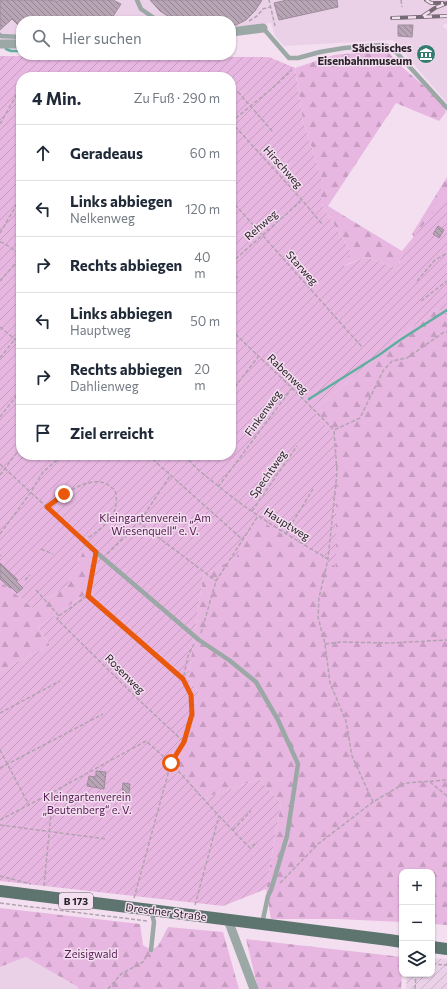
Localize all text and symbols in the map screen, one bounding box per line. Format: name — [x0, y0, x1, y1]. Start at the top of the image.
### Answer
search box — [16, 16, 236, 60]
icon: search — [30, 27, 52, 49]
text: Hier suchen — [62, 29, 142, 47]
place label: Sächsisches Eisenbahnmuseum — [317, 41, 412, 67]
museum icon: Sächsisches Eisenbahnmuseum — [415, 43, 437, 65]
text: 4 Min. — [32, 88, 81, 109]
text: Zu Fuß · 290 m — [134, 90, 220, 106]
icon: ahead — [32, 142, 54, 164]
street label: Hirschweg — [261, 143, 306, 190]
text: Geradeaus — [70, 144, 143, 162]
text: 60 m — [190, 145, 220, 161]
text: Links abbiegen — [70, 192, 172, 210]
icon: left — [32, 198, 54, 220]
text: 120 m — [185, 201, 220, 217]
street label: Rehweg — [242, 207, 280, 242]
text: Nelkenweg — [70, 210, 135, 226]
street label: Starweg — [284, 248, 321, 287]
text: 40 m — [194, 249, 211, 281]
icon: right — [32, 254, 54, 276]
text: Rechts abbiegen — [70, 256, 182, 274]
text: Links abbiegen — [70, 304, 172, 322]
icon: left — [32, 310, 54, 332]
text: 50 m — [190, 313, 220, 329]
text: Hauptweg — [70, 322, 131, 338]
street label: Rabenweg — [265, 351, 312, 396]
text: Rechts abbiegen — [70, 360, 182, 378]
text: 20 m — [194, 361, 210, 393]
icon: right — [32, 366, 54, 388]
text: Dahlienweg — [70, 378, 139, 394]
street label: Finkenweg — [242, 387, 284, 438]
icon: arrive — [32, 422, 54, 444]
text: Ziel erreicht — [70, 424, 154, 442]
street label: Spechtweg — [246, 447, 289, 500]
route end — [55, 485, 73, 503]
street label: Hauptweg — [262, 504, 313, 543]
park label: Kleingartenverein „Am Wiesenquell“ e. V. — [99, 511, 211, 537]
street label: Rosenweg — [103, 651, 148, 696]
route start — [162, 754, 180, 772]
park label: Kleingartenverein „Beutenberg“ e. V. — [42, 790, 132, 816]
map controls — [399, 869, 435, 977]
button: + — [399, 869, 435, 905]
road number: B 173 — [59, 893, 93, 909]
street label: Dresdner Straße — [125, 900, 207, 923]
button: − — [399, 905, 435, 941]
button: layers — [399, 941, 435, 977]
park label: Zeisigwald — [64, 947, 118, 960]

